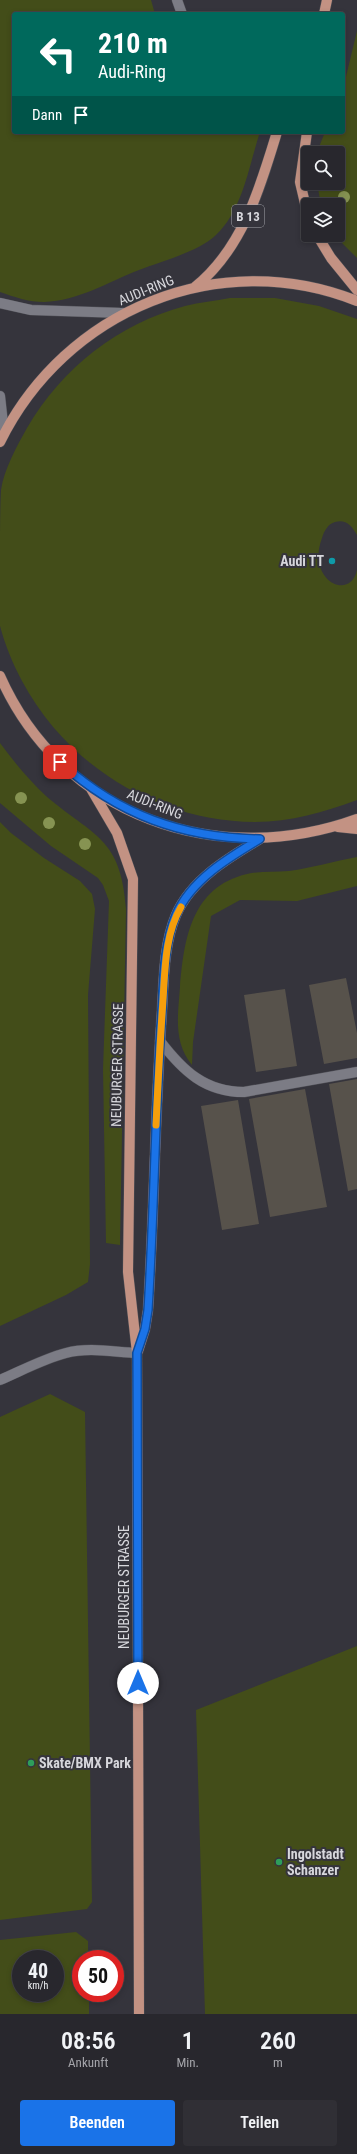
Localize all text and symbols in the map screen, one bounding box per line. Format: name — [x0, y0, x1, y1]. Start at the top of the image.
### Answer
text: 210 m — [98, 27, 168, 60]
icon: left — [32, 28, 84, 80]
text: Audi-Ring — [98, 61, 166, 82]
icon: arrive — [70, 104, 92, 126]
text: Dann — [32, 106, 62, 124]
map controls — [301, 146, 345, 242]
button: search — [301, 146, 345, 190]
button: layers — [301, 198, 345, 242]
road number: B 13 — [232, 205, 264, 227]
street label: AUDI-RING — [116, 272, 176, 308]
place label: Audi TT — [280, 553, 324, 569]
marker: Audi TT — [327, 556, 337, 566]
pin — [43, 745, 77, 779]
icon: arrive — [49, 751, 71, 773]
street label: AUDI-RING — [125, 786, 185, 822]
street label: NEUBURGER STRASSE — [108, 1003, 126, 1127]
street label: NEUBURGER STRASSE — [116, 1525, 132, 1649]
position arrow — [117, 1662, 159, 1704]
place label: Skate/BMX Park — [39, 1755, 131, 1771]
marker: Skate/BMX Park — [26, 1758, 36, 1768]
place label: Ingolstadt Schanzer — [287, 1846, 344, 1878]
marker: Ingolstadt Schanzer — [274, 1857, 284, 1867]
speed limit sign: 50 — [72, 1950, 124, 2002]
text: 40 — [28, 1959, 48, 1983]
text: km/h — [28, 1980, 48, 1991]
text: 08:56 — [61, 2027, 116, 2055]
text: 1 — [182, 2027, 194, 2055]
text: 260 — [260, 2027, 296, 2055]
text: Ankunft — [68, 2055, 108, 2070]
text: Min. — [176, 2055, 199, 2070]
text: m — [273, 2055, 283, 2070]
button: Beenden — [20, 2100, 175, 2146]
button: Teilen — [183, 2100, 337, 2146]

